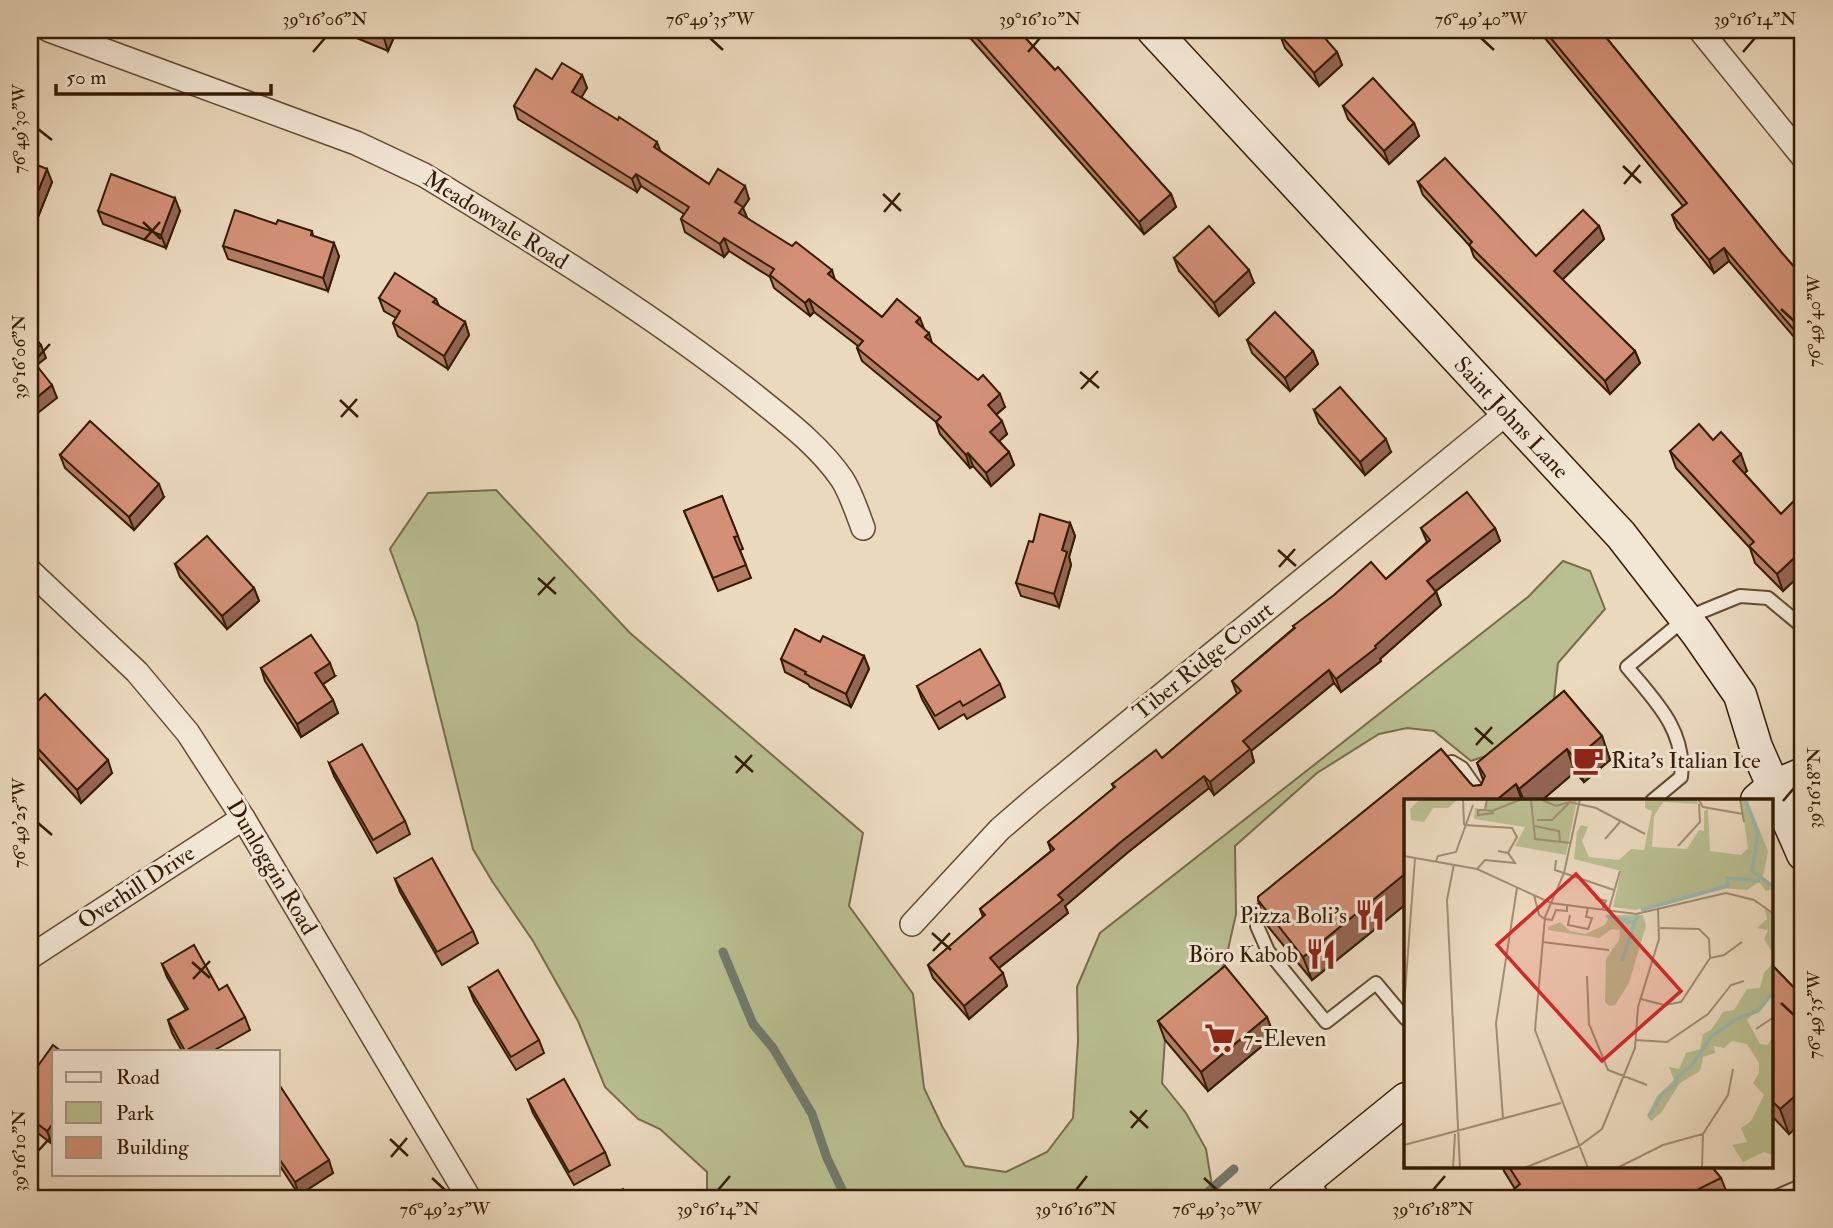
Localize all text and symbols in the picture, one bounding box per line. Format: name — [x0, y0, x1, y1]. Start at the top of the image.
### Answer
text: 39°16'06"N — [283, 8, 367, 31]
text: 76°49'35"W — [666, 8, 755, 31]
text: 39°16'10"N — [999, 8, 1081, 31]
text: 76°49'40"W — [1435, 8, 1528, 31]
text: 39°16'14"N — [1714, 8, 1796, 31]
scale bar — [56, 52, 271, 96]
text: 50 m — [66, 64, 107, 91]
text: 76°49'30"W — [8, 84, 31, 174]
street label: Meadowvale Road — [418, 164, 574, 276]
text: 76°49'40"W — [1803, 274, 1826, 367]
text: 39°16'06"N — [8, 315, 31, 399]
street label: Saint Johns Lane — [1448, 350, 1576, 485]
street label: Tiber Ridge Court — [1127, 595, 1279, 727]
cafe icon: Rita's Italian Ice — [1571, 743, 1605, 777]
place label: Rita's Italian Ice — [1611, 746, 1761, 775]
text: 39°16'18"N — [1803, 747, 1826, 829]
text: 76°49'25"W — [8, 777, 31, 868]
street label: Dunloggin Road — [220, 794, 324, 940]
inset map — [1404, 799, 1773, 1168]
street label: Overhill Drive — [72, 838, 200, 936]
restaurant icon: Pizza Boli's — [1353, 898, 1387, 932]
place label: Pizza Boli's — [1240, 901, 1347, 930]
restaurant icon: Böro Kabob — [1304, 937, 1338, 971]
place label: Böro Kabob — [1188, 940, 1298, 969]
text: 76°49'35"W — [1803, 970, 1826, 1059]
supermarket icon: 7-Eleven — [1203, 1021, 1237, 1055]
place label: 7-Eleven — [1243, 1024, 1327, 1053]
legend — [52, 1050, 280, 1176]
text: Road — [116, 1064, 161, 1091]
text: Park — [116, 1100, 154, 1127]
text: 39°16'10"N — [8, 1110, 31, 1192]
text: Building — [116, 1134, 189, 1161]
text: 76°49'25"W — [400, 1198, 491, 1221]
text: 39°16'14"N — [677, 1198, 759, 1221]
text: 39°16'16"N — [1035, 1198, 1117, 1221]
text: 76°49'30"W — [1172, 1198, 1262, 1221]
text: 39°16'18"N — [1392, 1198, 1474, 1221]

